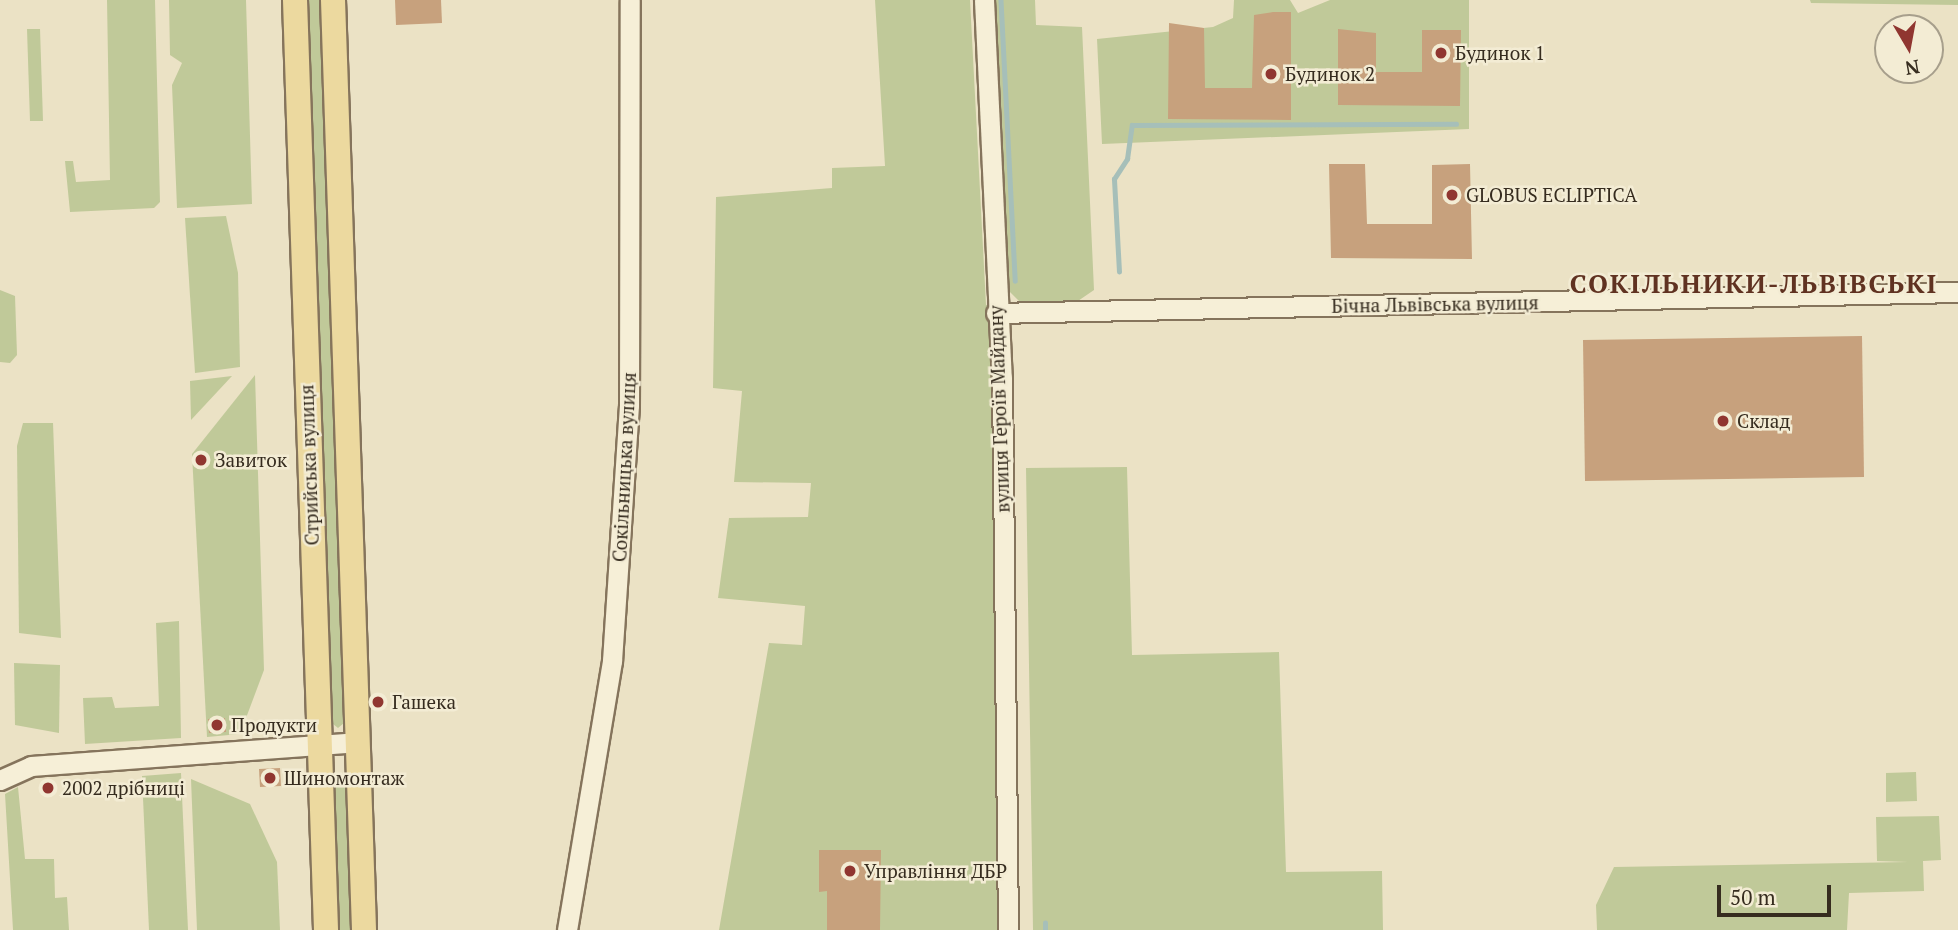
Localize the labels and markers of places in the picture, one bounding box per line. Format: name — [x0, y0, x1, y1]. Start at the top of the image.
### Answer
place label: Будинок 1 — [1455, 42, 1545, 64]
marker: Будинок 1 — [1433, 45, 1449, 61]
place label: Будинок 2 — [1285, 63, 1375, 85]
marker: Будинок 2 — [1263, 66, 1279, 82]
place label: GLOBUS ECLIPTICA — [1466, 184, 1637, 206]
marker: GLOBUS ECLIPTICA — [1444, 187, 1460, 203]
place label: Склад — [1737, 410, 1790, 432]
marker: Склад — [1715, 413, 1731, 429]
place label: Завиток — [215, 449, 287, 471]
marker: Завиток — [193, 452, 209, 468]
place label: Гашека — [392, 691, 456, 713]
marker: Гашека — [370, 694, 386, 710]
place label: Продукти — [231, 714, 317, 736]
marker: Продукти — [209, 717, 225, 733]
place label: Шиномонтаж — [284, 767, 404, 789]
marker: Шиномонтаж — [262, 770, 278, 786]
place label: 2002 дрібниці — [62, 777, 185, 799]
marker: 2002 дрібниці — [40, 780, 56, 796]
place label: Управління ДБР — [864, 860, 1007, 882]
marker: Управління ДБР — [842, 863, 858, 879]

